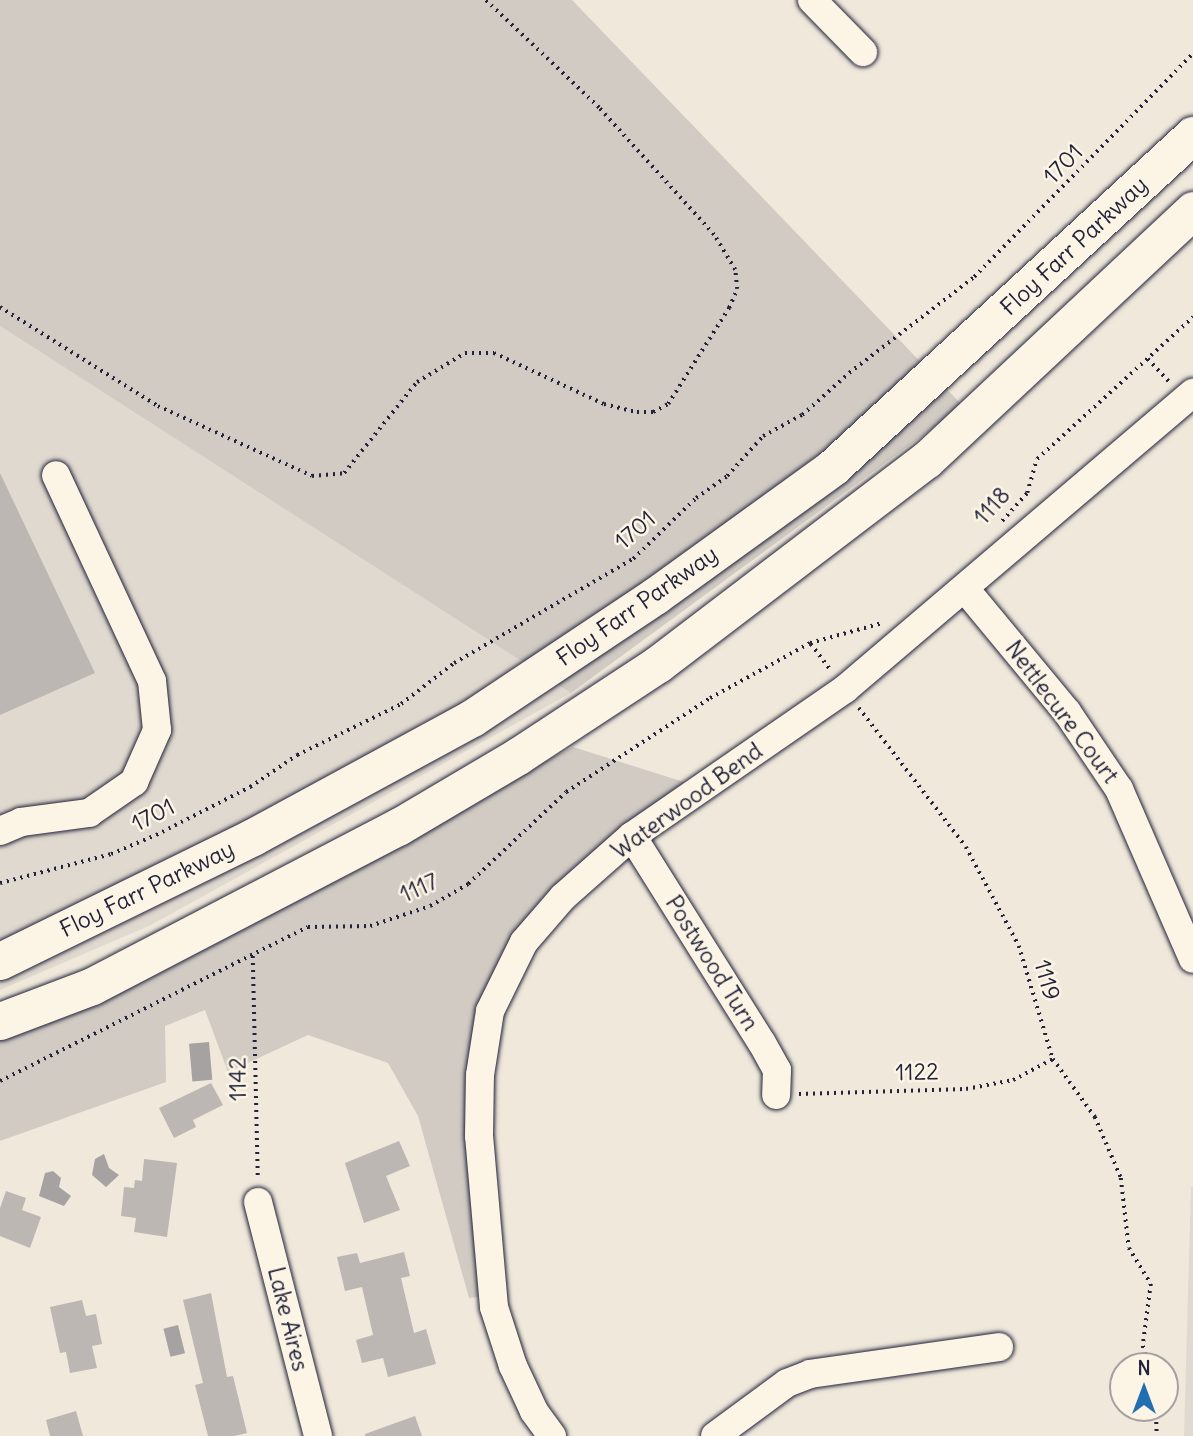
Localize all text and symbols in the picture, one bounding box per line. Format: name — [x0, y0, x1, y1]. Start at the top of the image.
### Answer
street label: 1701 — [1038, 138, 1088, 190]
street label: Floy Farr Parkway — [995, 171, 1153, 321]
street label: 1118 — [968, 482, 1016, 530]
street label: 1701 — [609, 505, 661, 555]
street label: Floy Farr Parkway — [551, 540, 723, 672]
street label: Nettlecure Court — [999, 635, 1125, 789]
street label: Waterwood Bend — [606, 737, 768, 865]
street label: 1701 — [127, 793, 179, 837]
street label: Floy Farr Parkway — [55, 835, 239, 943]
street label: 1117 — [396, 868, 442, 908]
street label: Postwood Turn — [660, 890, 764, 1036]
street label: 1119 — [1028, 957, 1066, 1003]
street label: 1142 — [224, 1057, 252, 1101]
street label: 1122 — [895, 1058, 939, 1086]
street label: Lake Aires — [262, 1264, 314, 1374]
north arrow — [1109, 1352, 1179, 1422]
text: N — [1137, 1356, 1151, 1380]

